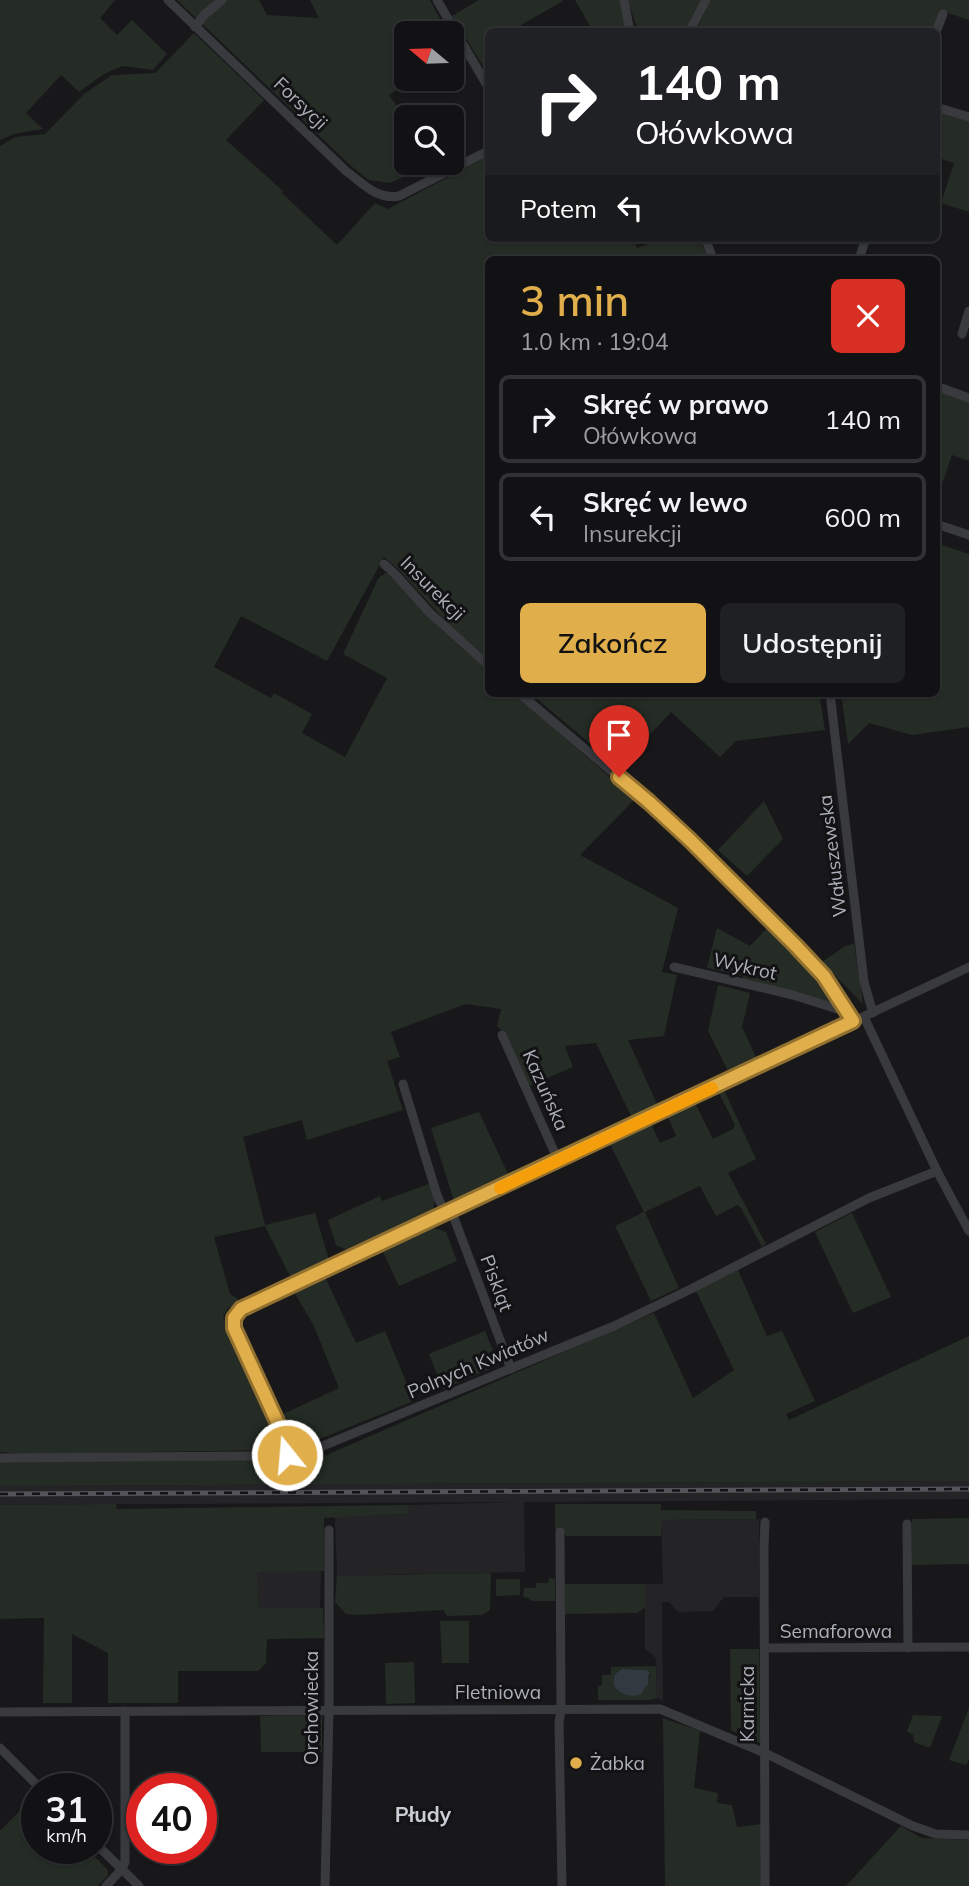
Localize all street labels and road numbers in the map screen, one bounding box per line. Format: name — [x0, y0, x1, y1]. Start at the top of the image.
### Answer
street label: Forsycji — [269, 72, 333, 134]
street label: Insurekcji — [396, 551, 470, 625]
street label: Wałuszewska — [813, 794, 851, 918]
street label: Wykrot — [711, 947, 780, 985]
street label: Kazuńska — [518, 1046, 574, 1134]
street label: Piskląt — [475, 1251, 519, 1315]
street label: Polnych Kwiatów — [404, 1322, 552, 1404]
street label: Semaforowa — [780, 1619, 892, 1643]
street label: Orchowiecka — [299, 1651, 323, 1765]
street label: Karnicka — [735, 1666, 759, 1742]
street label: Fletniowa — [455, 1680, 541, 1704]

